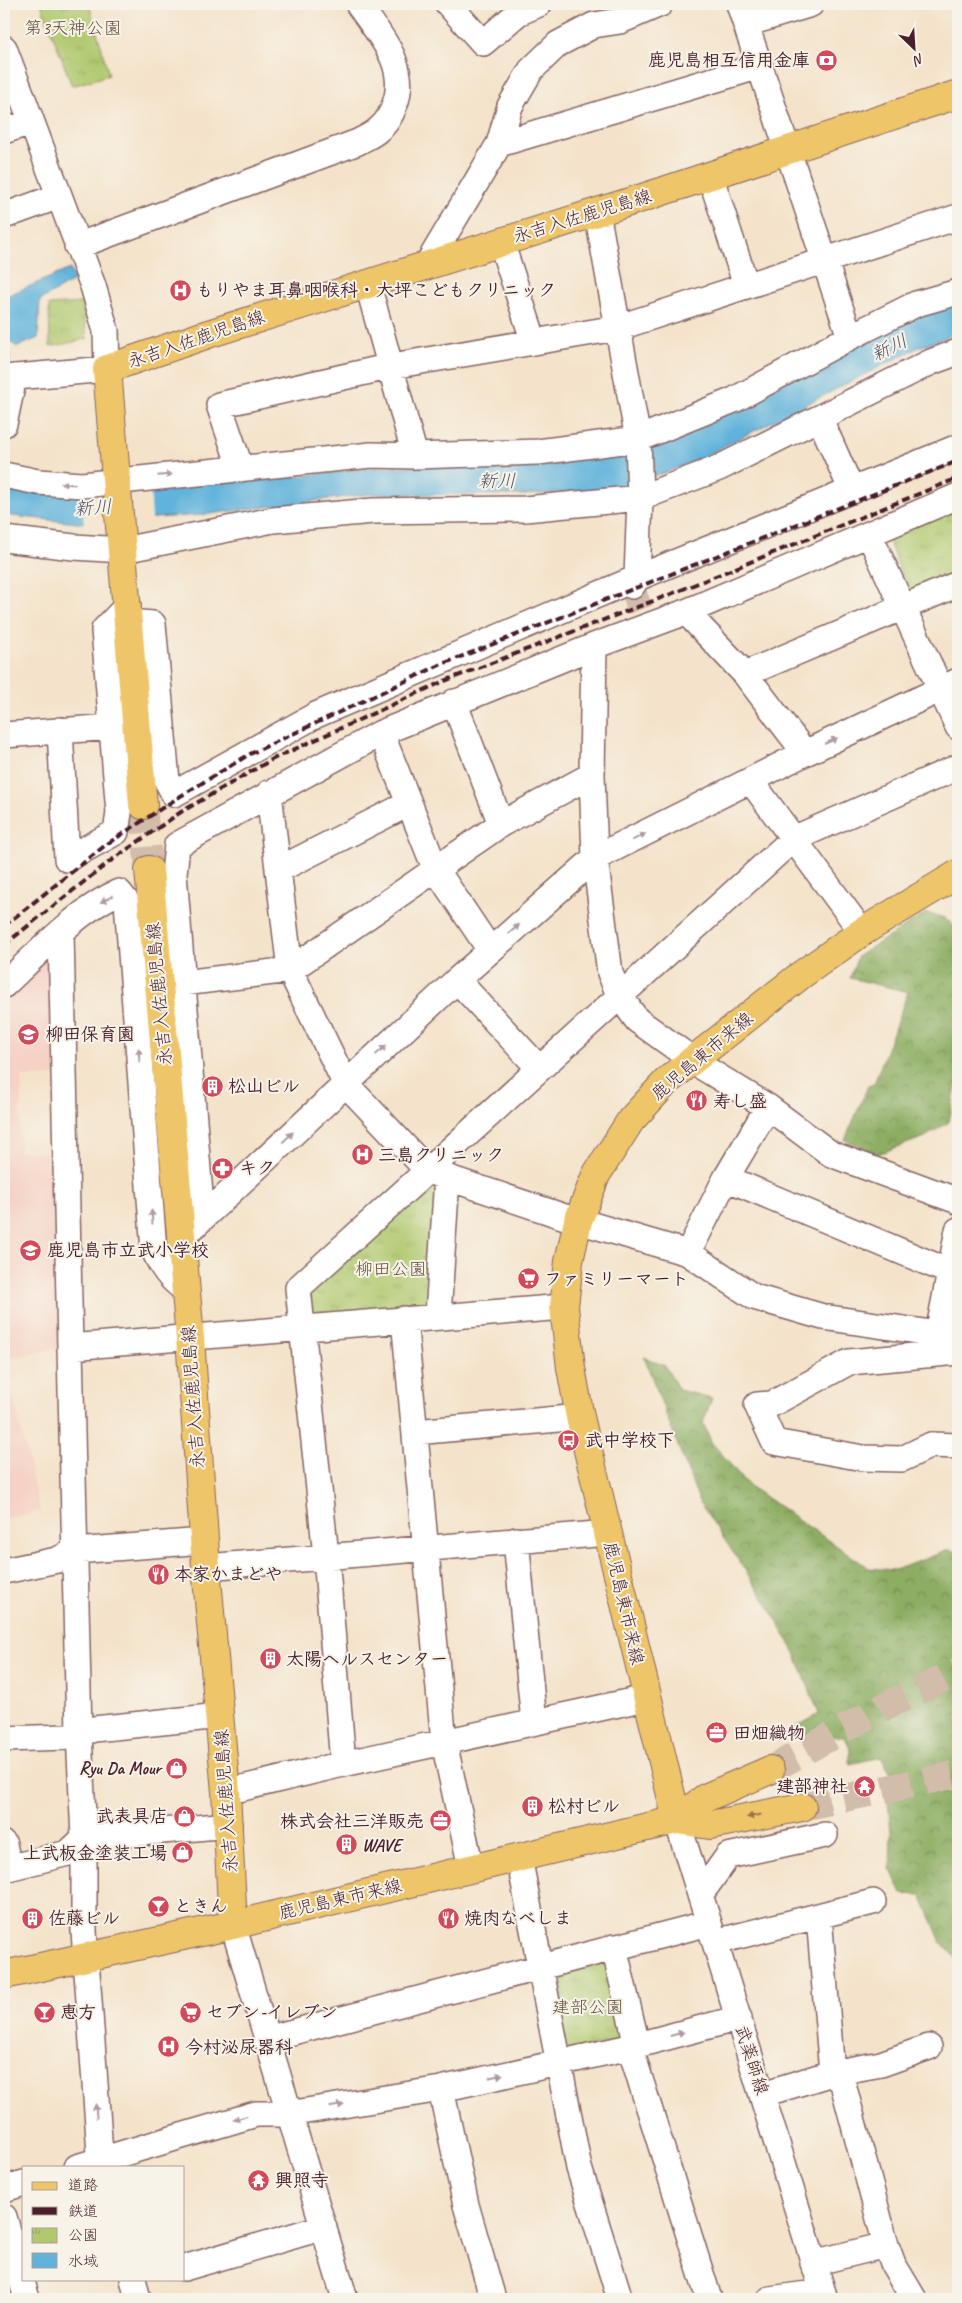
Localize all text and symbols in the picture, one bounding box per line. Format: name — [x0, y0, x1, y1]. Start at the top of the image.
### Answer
park label: 第3天神公園 — [24, 17, 122, 39]
north arrow — [890, 22, 940, 72]
bank icon: 鹿児島相互信用金庫 — [814, 48, 838, 72]
place label: 鹿児島相互信用金庫 — [648, 49, 810, 71]
text: N — [910, 50, 927, 70]
street label: 永吉入佐鹿児島線 — [510, 184, 654, 248]
hospital icon: もりやま耳鼻咽喉科・大坪こどもクリニック — [168, 278, 192, 302]
place label: もりやま耳鼻咽喉科・大坪こどもクリニック — [196, 279, 556, 301]
street label: 永吉入佐鹿児島線 — [124, 305, 268, 373]
water label: 新川 — [867, 329, 912, 367]
water label: 新川 — [478, 469, 516, 493]
one-way arrow — [157, 471, 173, 479]
one-way arrow — [59, 480, 75, 488]
water label: 新川 — [73, 495, 113, 521]
one-way arrow — [824, 736, 838, 744]
one-way arrow — [632, 833, 647, 842]
one-way arrow — [99, 895, 114, 903]
street label: 永吉入佐鹿児島線 — [142, 921, 176, 1067]
one-way arrow — [508, 924, 520, 935]
street label: 鹿児島東市来線 — [647, 1007, 757, 1105]
school or university icon: 柳田保育園 — [17, 1022, 41, 1046]
place label: 柳田保育園 — [45, 1023, 135, 1045]
one-way arrow — [374, 1044, 386, 1056]
one-way arrow — [135, 1047, 143, 1063]
building icon: 松山ビル — [200, 1074, 224, 1098]
place label: 松山ビル — [228, 1075, 300, 1097]
restaurant icon: 寿し盛 — [685, 1089, 709, 1113]
place label: 寿し盛 — [713, 1090, 767, 1112]
one-way arrow — [282, 1131, 294, 1143]
hospital icon: 三島クリニック — [350, 1143, 374, 1167]
place label: 三島クリニック — [378, 1144, 504, 1166]
pharmacy icon: キク — [211, 1156, 235, 1180]
place label: キク — [239, 1157, 275, 1179]
one-way arrow — [147, 1209, 155, 1225]
school or university icon: 鹿児島市立武小学校 — [19, 1238, 43, 1262]
place label: 鹿児島市立武小学校 — [47, 1239, 209, 1261]
park label: 柳田公園 — [355, 1258, 427, 1280]
supermarket icon: ファミリーマート — [516, 1267, 540, 1291]
place label: ファミリーマート — [544, 1268, 689, 1290]
street label: 永吉入佐鹿児島線 — [177, 1324, 209, 1470]
bus stop icon: 武中学校下 — [557, 1428, 581, 1452]
place label: 武中学校下 — [585, 1429, 675, 1451]
street label: 鹿児島東市来線 — [599, 1539, 649, 1667]
restaurant icon: 本家かまどや — [146, 1562, 170, 1586]
place label: 本家かまどや — [174, 1563, 283, 1585]
building icon: 太陽ヘルスセンター — [258, 1647, 282, 1671]
place label: 太陽ヘルスセンター — [286, 1648, 448, 1670]
office icon: 田畑織物 — [705, 1721, 729, 1745]
place label: 田畑織物 — [733, 1722, 805, 1744]
street label: 永吉入佐鹿児島線 — [210, 1728, 242, 1874]
shop icon: Ryu Da Mour — [165, 1756, 189, 1780]
place label: Ryu Da Mour — [79, 1757, 164, 1779]
temple icon: 建部神社 — [852, 1774, 876, 1798]
place label: 建部神社 — [776, 1775, 848, 1797]
building icon: 松村ビル — [520, 1794, 544, 1818]
place label: 松村ビル — [548, 1795, 620, 1817]
shop icon: 武表具店 — [172, 1804, 196, 1828]
place label: 武表具店 — [96, 1805, 168, 1827]
office icon: 株式会社三洋販売 — [428, 1809, 452, 1833]
place label: 株式会社三洋販売 — [280, 1810, 424, 1832]
one-way arrow — [745, 1813, 761, 1821]
building icon: WAVE — [334, 1833, 358, 1857]
place label: WAVE — [362, 1834, 404, 1856]
shop icon: 上武板金塗装工場 — [171, 1841, 195, 1865]
place label: 上武板金塗装工場 — [23, 1842, 167, 1864]
street label: 鹿児島東市来線 — [276, 1874, 404, 1924]
bar icon: ときん — [146, 1894, 170, 1918]
place label: ときん — [174, 1895, 228, 1917]
building icon: 佐藤ビル — [20, 1906, 44, 1930]
restaurant icon: 焼肉なべしま — [436, 1906, 460, 1930]
place label: 佐藤ビル — [48, 1907, 120, 1929]
place label: 焼肉なべしま — [464, 1907, 572, 1929]
park label: 建部公園 — [552, 1996, 624, 2018]
bar icon: 恵方 — [32, 2000, 56, 2024]
supermarket icon: セブン-イレブン — [178, 2000, 202, 2024]
place label: 恵方 — [60, 2001, 96, 2023]
place label: セブン-イレブン — [206, 2001, 338, 2023]
street label: 武薬師線 — [730, 2022, 774, 2098]
one-way arrow — [670, 2030, 685, 2038]
hospital icon: 今村泌尿器科 — [157, 2035, 181, 2059]
place label: 今村泌尿器科 — [185, 2036, 293, 2058]
one-way arrow — [489, 2072, 504, 2080]
one-way arrow — [329, 2101, 345, 2109]
one-way arrow — [91, 2103, 99, 2119]
one-way arrow — [233, 2115, 248, 2123]
legend — [22, 2166, 185, 2280]
temple icon: 興照寺 — [247, 2168, 271, 2192]
place label: 興照寺 — [275, 2169, 329, 2191]
text: 道路 — [68, 2176, 98, 2195]
text: 鉄道 — [68, 2202, 98, 2221]
text: 公園 — [68, 2226, 98, 2245]
text: 水域 — [68, 2252, 98, 2271]

